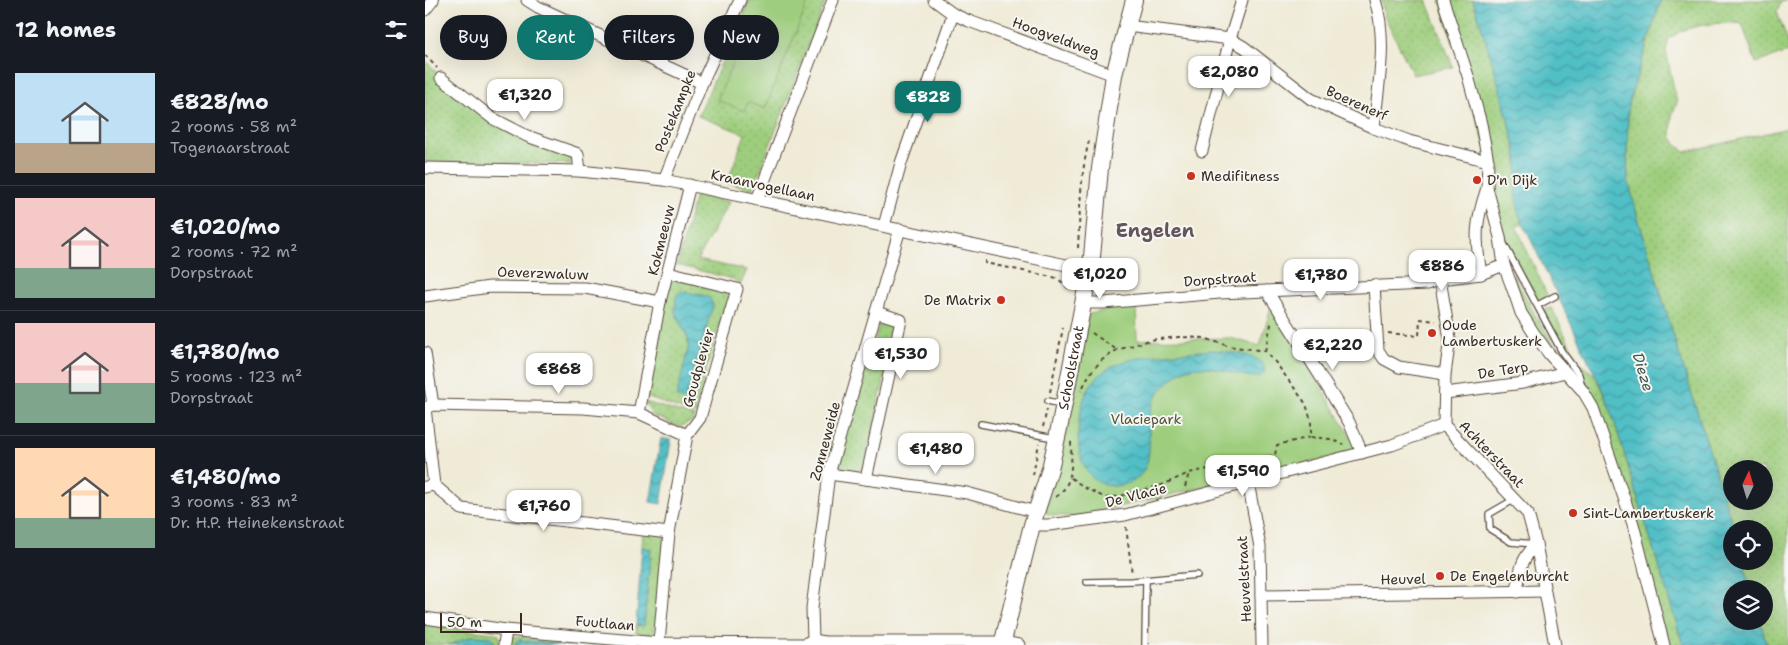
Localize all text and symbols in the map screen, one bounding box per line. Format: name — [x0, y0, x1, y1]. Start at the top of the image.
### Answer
street label: Hoogveldweg — [1010, 13, 1102, 61]
chip: Buy — [440, 15, 507, 60]
chip: Rent — [517, 15, 594, 60]
chip: Filters — [604, 15, 694, 60]
chip: New — [704, 15, 779, 60]
text: 12 homes — [15, 16, 116, 44]
icon: filters — [382, 16, 410, 44]
pin: €2,080 — [1188, 56, 1270, 98]
text: €2,080 — [1199, 61, 1259, 82]
street label: Postekampke — [650, 67, 700, 155]
pin: €1,320 — [484, 78, 566, 121]
pin: €828 — [898, 80, 958, 123]
street label: Boerenerf — [1323, 81, 1391, 125]
text: €1,320 — [498, 84, 552, 105]
text: €828 — [906, 86, 950, 107]
text: €828/mo — [170, 88, 269, 116]
icon: home — [55, 93, 115, 153]
text: 2 rooms · 58 m² — [170, 116, 297, 137]
text: Togenaarstraat — [170, 137, 290, 158]
street label: Kraanvogellaan — [709, 165, 817, 205]
place label: Medifitness — [1201, 167, 1280, 185]
marker: Medifitness — [1185, 170, 1197, 182]
place label: D'n Dijk — [1487, 171, 1537, 189]
marker: D'n Dijk — [1471, 174, 1483, 186]
street label: Kokmeeuw — [644, 203, 678, 277]
text: €1,020/mo — [170, 213, 281, 241]
icon: home — [55, 218, 115, 278]
district label: Engelen — [1116, 218, 1195, 243]
text: 2 rooms · 72 m² — [170, 241, 298, 262]
pin: €886 — [1412, 250, 1472, 292]
text: €886 — [1420, 255, 1464, 276]
pin: €1,020 — [1059, 258, 1141, 300]
pin: €1,780 — [1280, 258, 1362, 301]
text: Dorpstraat — [170, 262, 254, 283]
street label: Oeverzwaluw — [497, 262, 589, 284]
text: €1,020 — [1073, 263, 1127, 284]
text: €1,780 — [1294, 264, 1348, 285]
street label: Dorpstraat — [1183, 267, 1257, 291]
place label: De Matrix — [924, 291, 991, 309]
marker: De Matrix — [995, 294, 1007, 306]
place label: Oude Lambertuskerk — [1442, 316, 1542, 350]
street label: Schoolstraat — [1054, 324, 1088, 411]
street label: Goudplevier — [678, 326, 718, 409]
marker: Oude Lambertuskerk — [1426, 327, 1438, 339]
pin: €2,220 — [1292, 328, 1374, 371]
text: €2,220 — [1303, 334, 1363, 355]
text: €1,780/mo — [170, 338, 280, 366]
pin: €1,530 — [860, 338, 942, 380]
icon: home — [55, 343, 115, 403]
text: €1,530 — [874, 343, 928, 364]
water label: Dieze — [1628, 350, 1658, 394]
pin: €868 — [529, 352, 589, 395]
street label: De Terp — [1477, 357, 1529, 383]
text: €868 — [537, 358, 581, 379]
text: 5 rooms · 123 m² — [170, 366, 302, 387]
text: Dorpstraat — [170, 387, 254, 408]
street label: Zonneweide — [806, 399, 844, 483]
park label: Vlaciepark — [1111, 410, 1182, 428]
street label: Achterstraat — [1455, 417, 1529, 491]
pin: €1,480 — [895, 432, 977, 475]
text: €1,480 — [909, 438, 963, 459]
pin: €1,590 — [1202, 454, 1284, 497]
text: €1,590 — [1216, 460, 1270, 481]
north arrow — [1723, 460, 1773, 510]
map controls — [1723, 460, 1773, 630]
text: €1,480/mo — [170, 463, 281, 491]
icon: home — [55, 468, 115, 528]
street label: De Vlacie — [1104, 479, 1168, 511]
pin: €1,760 — [503, 490, 585, 532]
text: 3 rooms · 83 m² — [170, 491, 298, 512]
text: €1,760 — [517, 495, 571, 516]
place label: Sint-Lambertuskerk — [1583, 504, 1714, 522]
marker: Sint-Lambertuskerk — [1567, 507, 1579, 519]
text: Dr. H.P. Heinekenstraat — [170, 512, 345, 533]
button: locate — [1723, 520, 1773, 570]
street label: Heuvelstraat — [1233, 535, 1255, 623]
place label: De Engelenburcht — [1450, 567, 1569, 585]
street label: Heuvel — [1380, 570, 1427, 588]
marker: De Engelenburcht — [1434, 570, 1446, 582]
button: layers — [1723, 580, 1773, 630]
scale bar — [440, 610, 523, 633]
street label: Fuutlaan — [575, 611, 636, 635]
text: 50 m — [447, 613, 482, 631]

